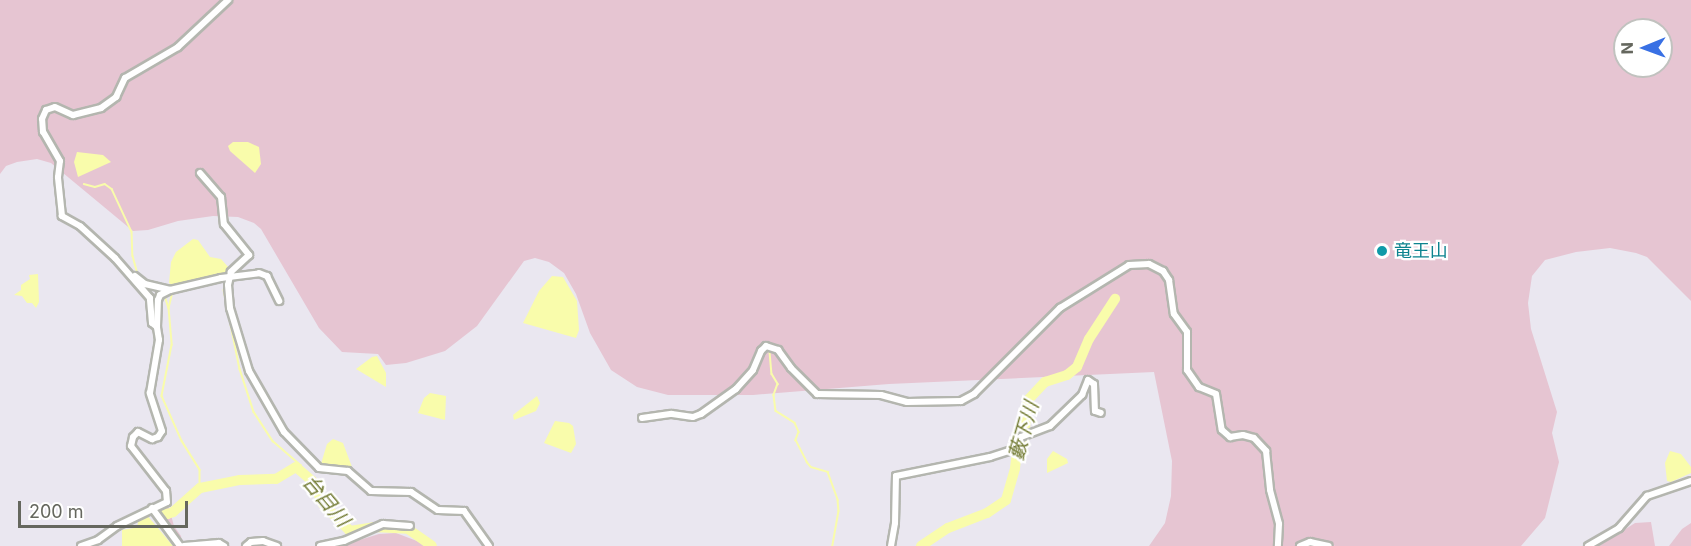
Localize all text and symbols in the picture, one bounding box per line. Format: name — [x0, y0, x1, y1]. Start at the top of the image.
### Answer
north arrow — [1613, 18, 1673, 78]
text: N — [1617, 42, 1637, 55]
place label: 竜王山 — [1394, 240, 1448, 262]
marker: 竜王山 — [1375, 244, 1389, 258]
water label: 藪下川 — [1004, 399, 1044, 463]
water label: 台目川 — [298, 470, 354, 532]
scale bar — [21, 489, 190, 527]
text: 200 m — [29, 501, 84, 522]

